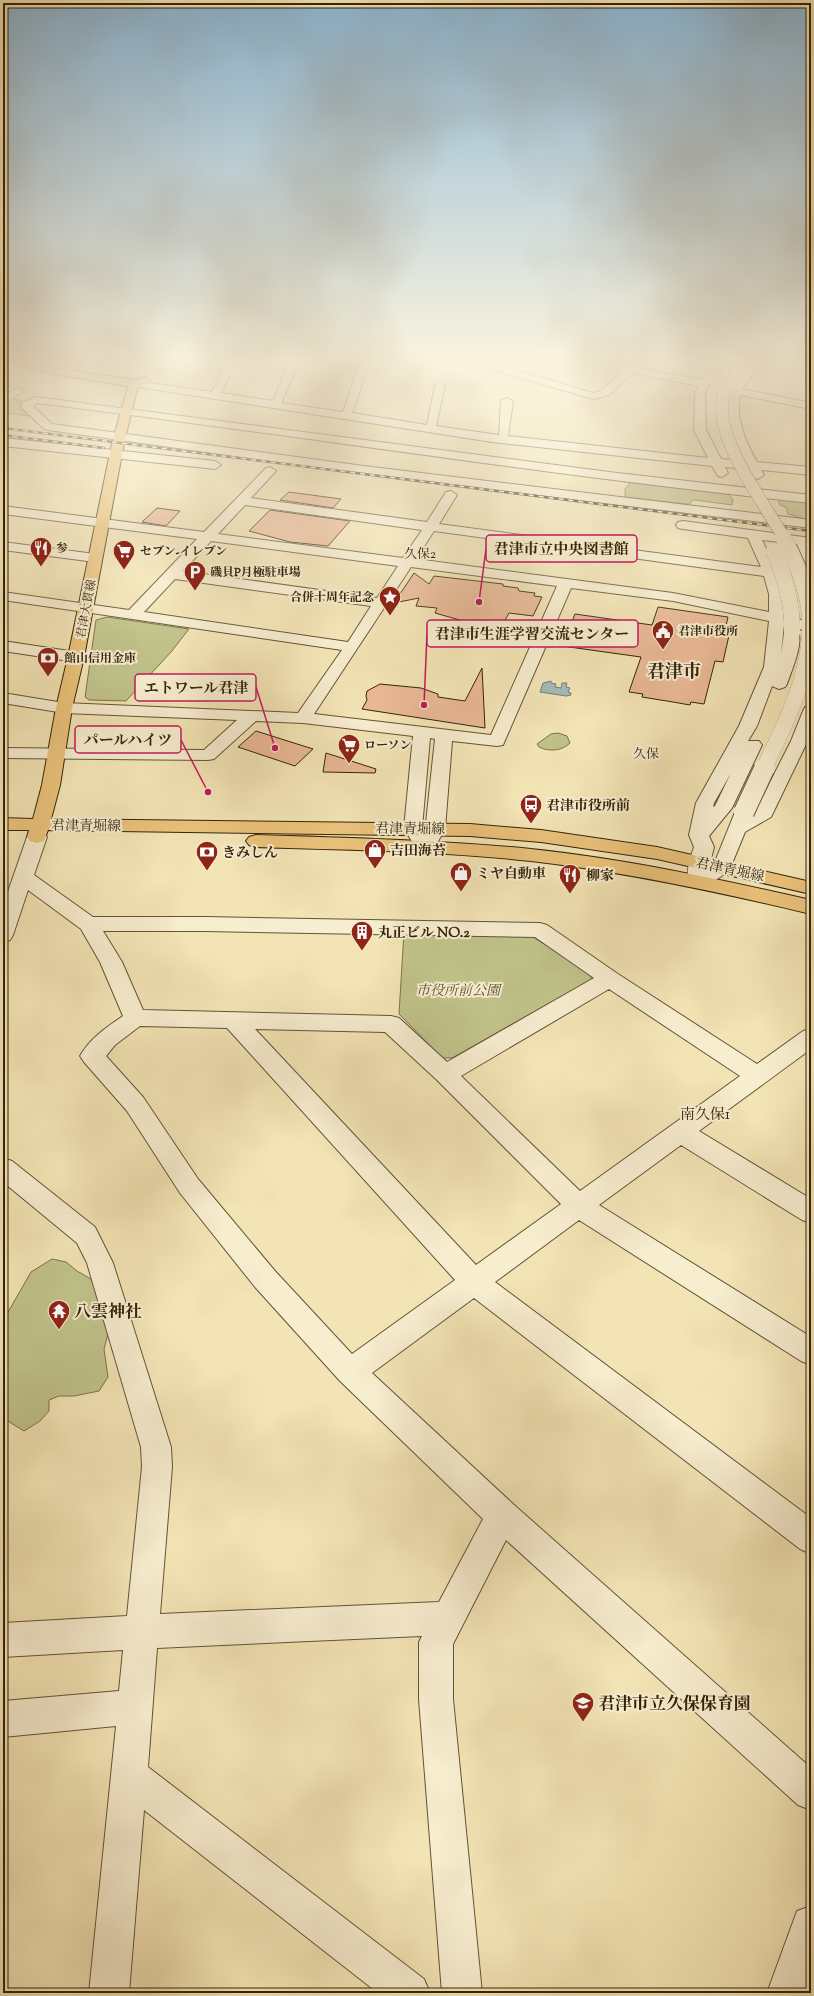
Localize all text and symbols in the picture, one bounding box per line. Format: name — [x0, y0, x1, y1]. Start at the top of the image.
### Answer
restaurant icon: 参 — [28, 535, 54, 568]
callout: 君津市立中央図書館 — [486, 535, 637, 562]
supermarket icon: セブン-イレブン — [111, 538, 137, 571]
place label: 参 — [56, 540, 68, 558]
text: 君津市立中央図書館 — [493, 540, 629, 561]
place label: セブン-イレブン — [140, 543, 227, 561]
district label: 久保2 — [404, 546, 436, 564]
parking icon: 磯貝P月極駐車場 — [182, 559, 208, 592]
place label: 磯貝P月極駐車場 — [210, 564, 301, 582]
street label: 君津大貫線 — [72, 578, 102, 640]
place icon: 合併十周年記念 — [377, 584, 403, 617]
place label: 合併十周年記念 — [290, 589, 374, 607]
public building icon: 君津市役所 — [650, 618, 676, 651]
callout: 君津市生涯学習交流センター — [427, 620, 638, 647]
place label: 君津市役所 — [678, 623, 738, 641]
text: 君津市生涯学習交流センター — [435, 625, 629, 646]
bank icon: 館山信用金庫 — [35, 645, 61, 678]
place label: 館山信用金庫 — [64, 650, 136, 668]
district label: 君津市 — [647, 660, 701, 686]
callout: エトワール君津 — [135, 674, 256, 701]
text: エトワール君津 — [144, 679, 248, 700]
callout: パールハイツ — [75, 726, 181, 753]
text: パールハイツ — [84, 731, 172, 752]
supermarket icon: ローソン — [336, 732, 362, 765]
place label: ローソン — [364, 737, 412, 755]
district label: 久保 — [633, 746, 659, 764]
bus stop icon: 君津市役所前 — [518, 792, 544, 825]
place label: 君津市役所前 — [546, 797, 630, 817]
street label: 君津青堀線 — [51, 816, 121, 838]
street label: 君津青堀線 — [375, 819, 445, 841]
shop icon: 吉田海苔 — [362, 837, 388, 870]
bank icon: きみしん — [194, 839, 220, 872]
place label: 吉田海苔 — [390, 842, 446, 862]
place label: きみしん — [222, 844, 278, 864]
street label: 君津青堀線 — [693, 854, 766, 888]
shop icon: ミヤ自動車 — [448, 860, 474, 893]
restaurant icon: 柳家 — [557, 862, 583, 895]
place label: ミヤ自動車 — [476, 865, 546, 885]
place label: 柳家 — [586, 867, 614, 887]
building icon: 丸正ビル NO.2 — [349, 919, 375, 952]
place label: 丸正ビル NO.2 — [378, 924, 470, 944]
park label: 市役所前公園 — [416, 982, 502, 1002]
district label: 南久保1 — [680, 1105, 730, 1126]
temple icon: 八雲神社 — [46, 1298, 72, 1331]
place label: 八雲神社 — [74, 1301, 142, 1325]
school or university icon: 君津市立久保保育園 — [570, 1690, 596, 1723]
place label: 君津市立久保保育園 — [598, 1693, 751, 1717]

